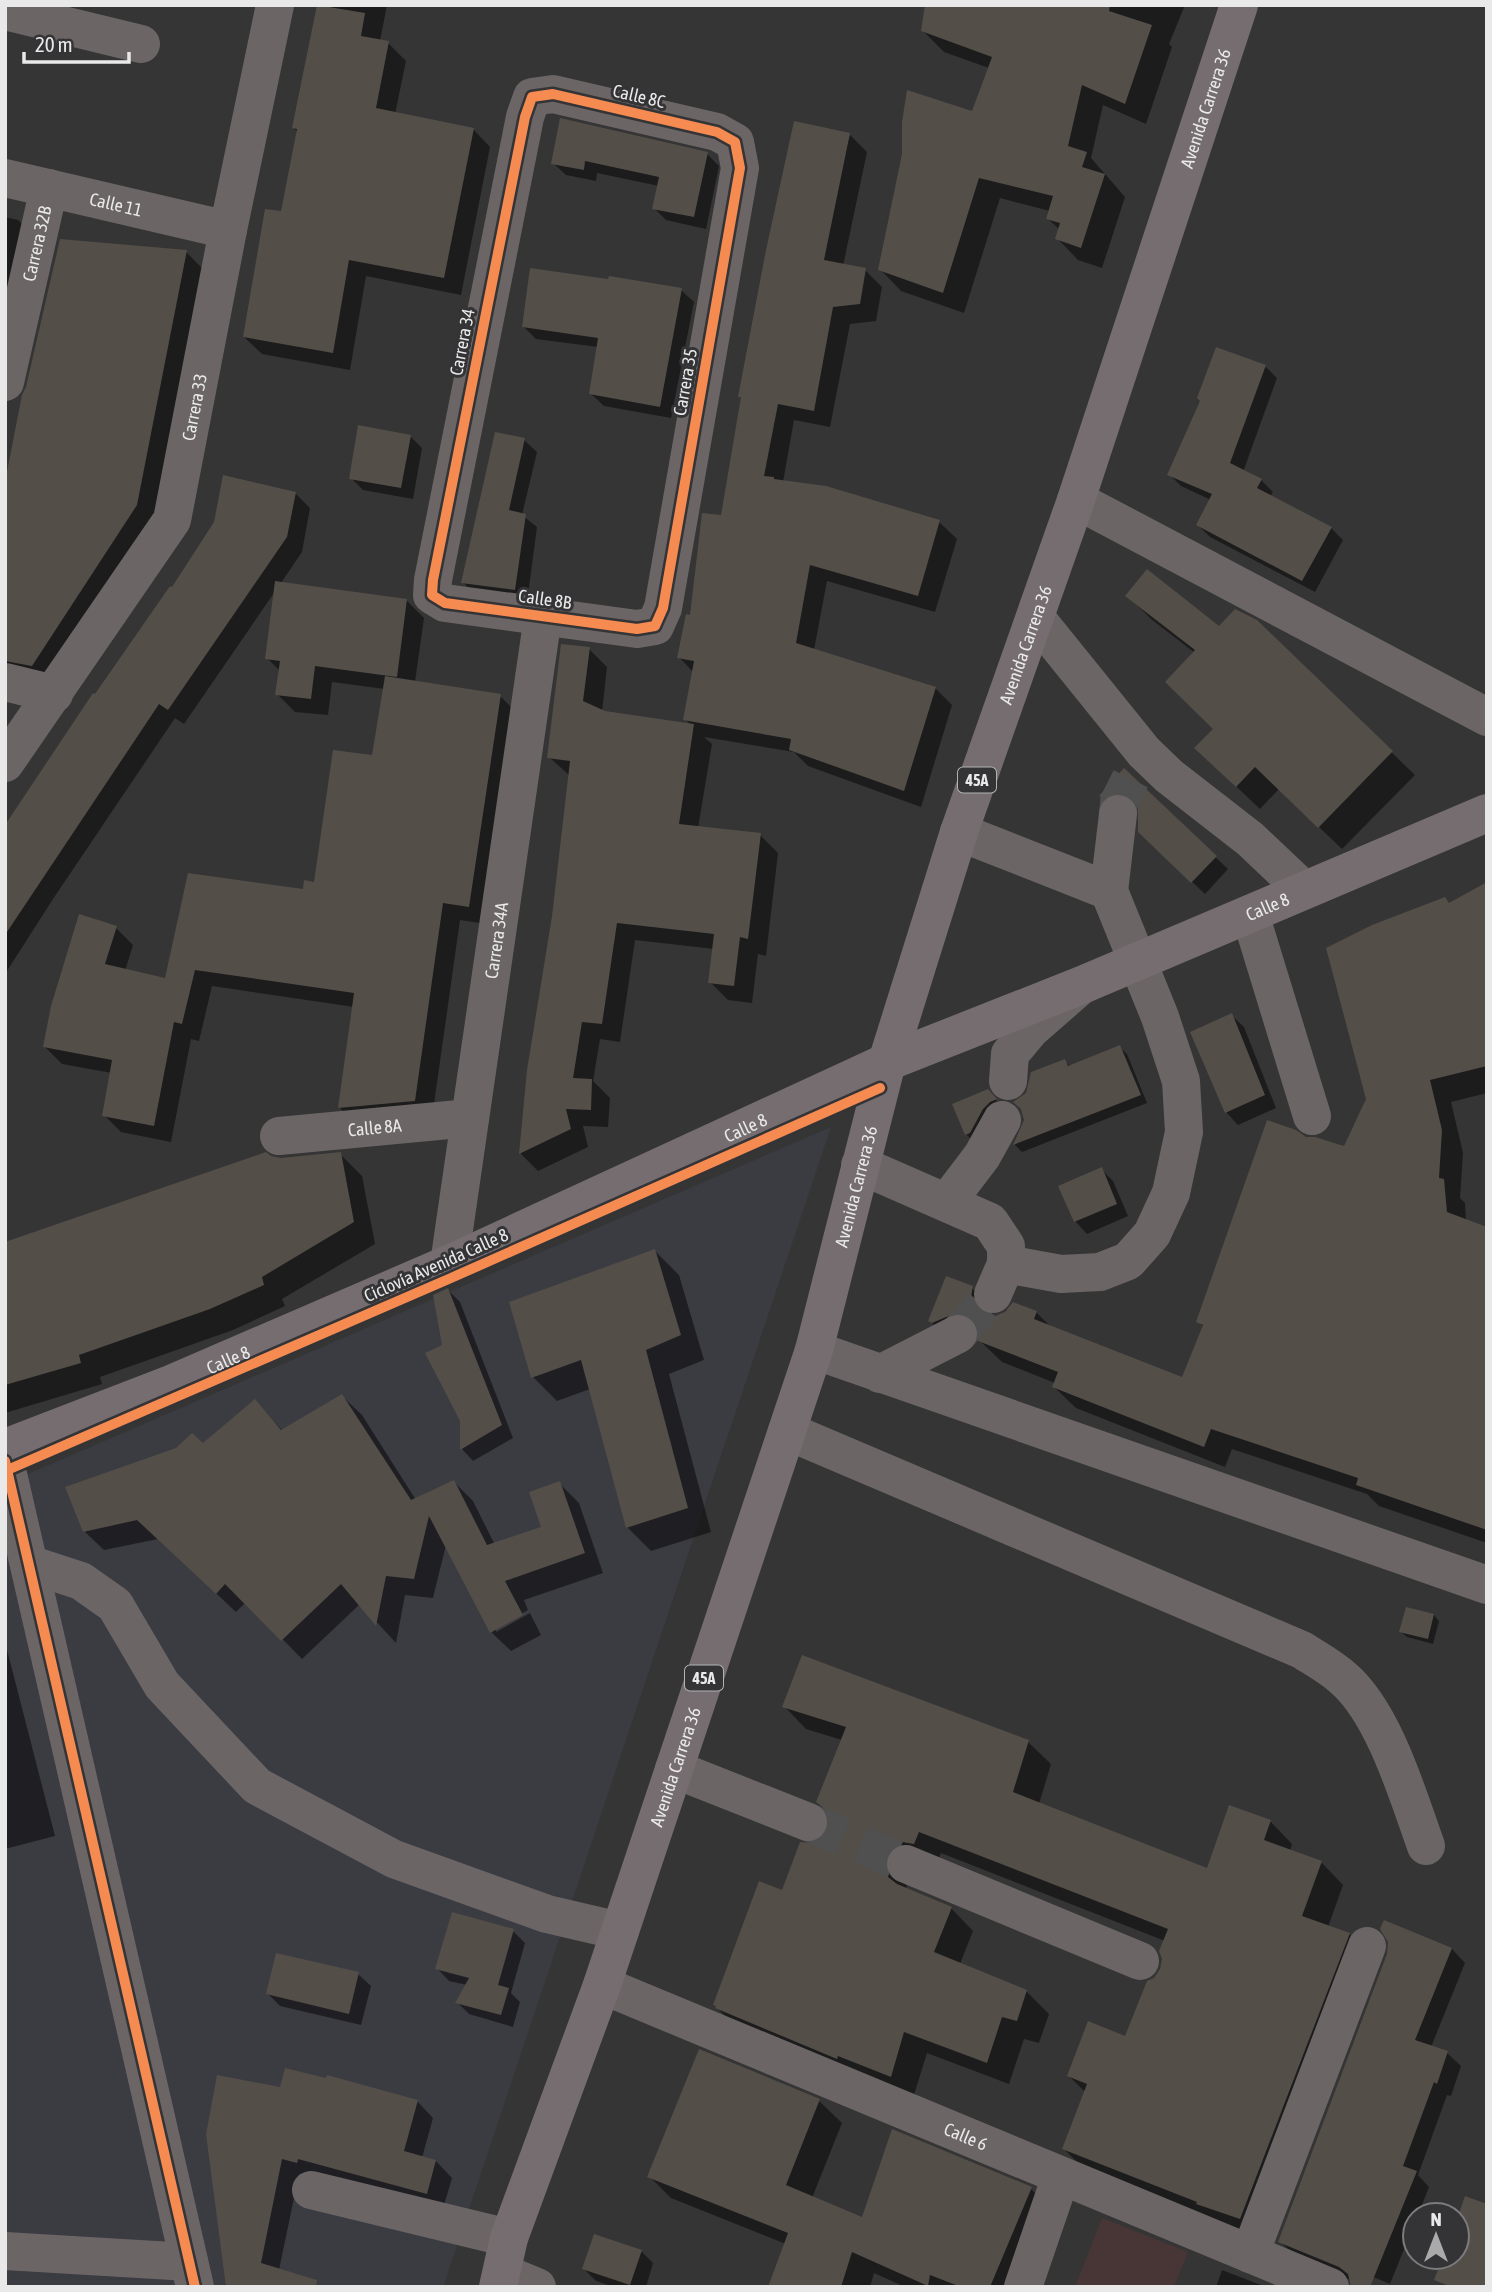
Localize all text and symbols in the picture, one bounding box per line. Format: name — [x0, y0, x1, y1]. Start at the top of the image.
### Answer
scale bar — [24, 21, 130, 65]
text: 20 m — [35, 32, 73, 56]
street label: Avenida Carrera 36 — [1176, 46, 1235, 170]
street label: Calle 8C — [611, 80, 667, 112]
street label: Calle 11 — [88, 188, 144, 220]
street label: Carrera 32B — [18, 203, 55, 283]
street label: Carrera 34 — [445, 307, 479, 377]
street label: Carrera 35 — [669, 347, 701, 417]
street label: Carrera 33 — [177, 372, 211, 442]
street label: Avenida Carrera 36 — [994, 582, 1056, 707]
street label: Calle 8B — [517, 585, 573, 613]
road number: 45A — [958, 768, 996, 792]
street label: Calle 8 — [1242, 888, 1292, 925]
street label: Carrera 34A — [480, 901, 512, 980]
street label: Calle 8 — [720, 1108, 770, 1146]
street label: Calle 8A — [347, 1114, 403, 1140]
street label: Avenida Carrera 36 — [830, 1123, 881, 1249]
street label: Ciclovía Avenida Calle 8 — [361, 1224, 511, 1306]
street label: Calle 8 — [203, 1341, 253, 1378]
road number: 45A — [685, 1666, 723, 1690]
street label: Avenida Carrera 36 — [645, 1704, 705, 1829]
street label: Calle 6 — [941, 2118, 991, 2154]
north arrow — [1401, 2201, 1471, 2271]
text: N — [1430, 2208, 1442, 2230]

